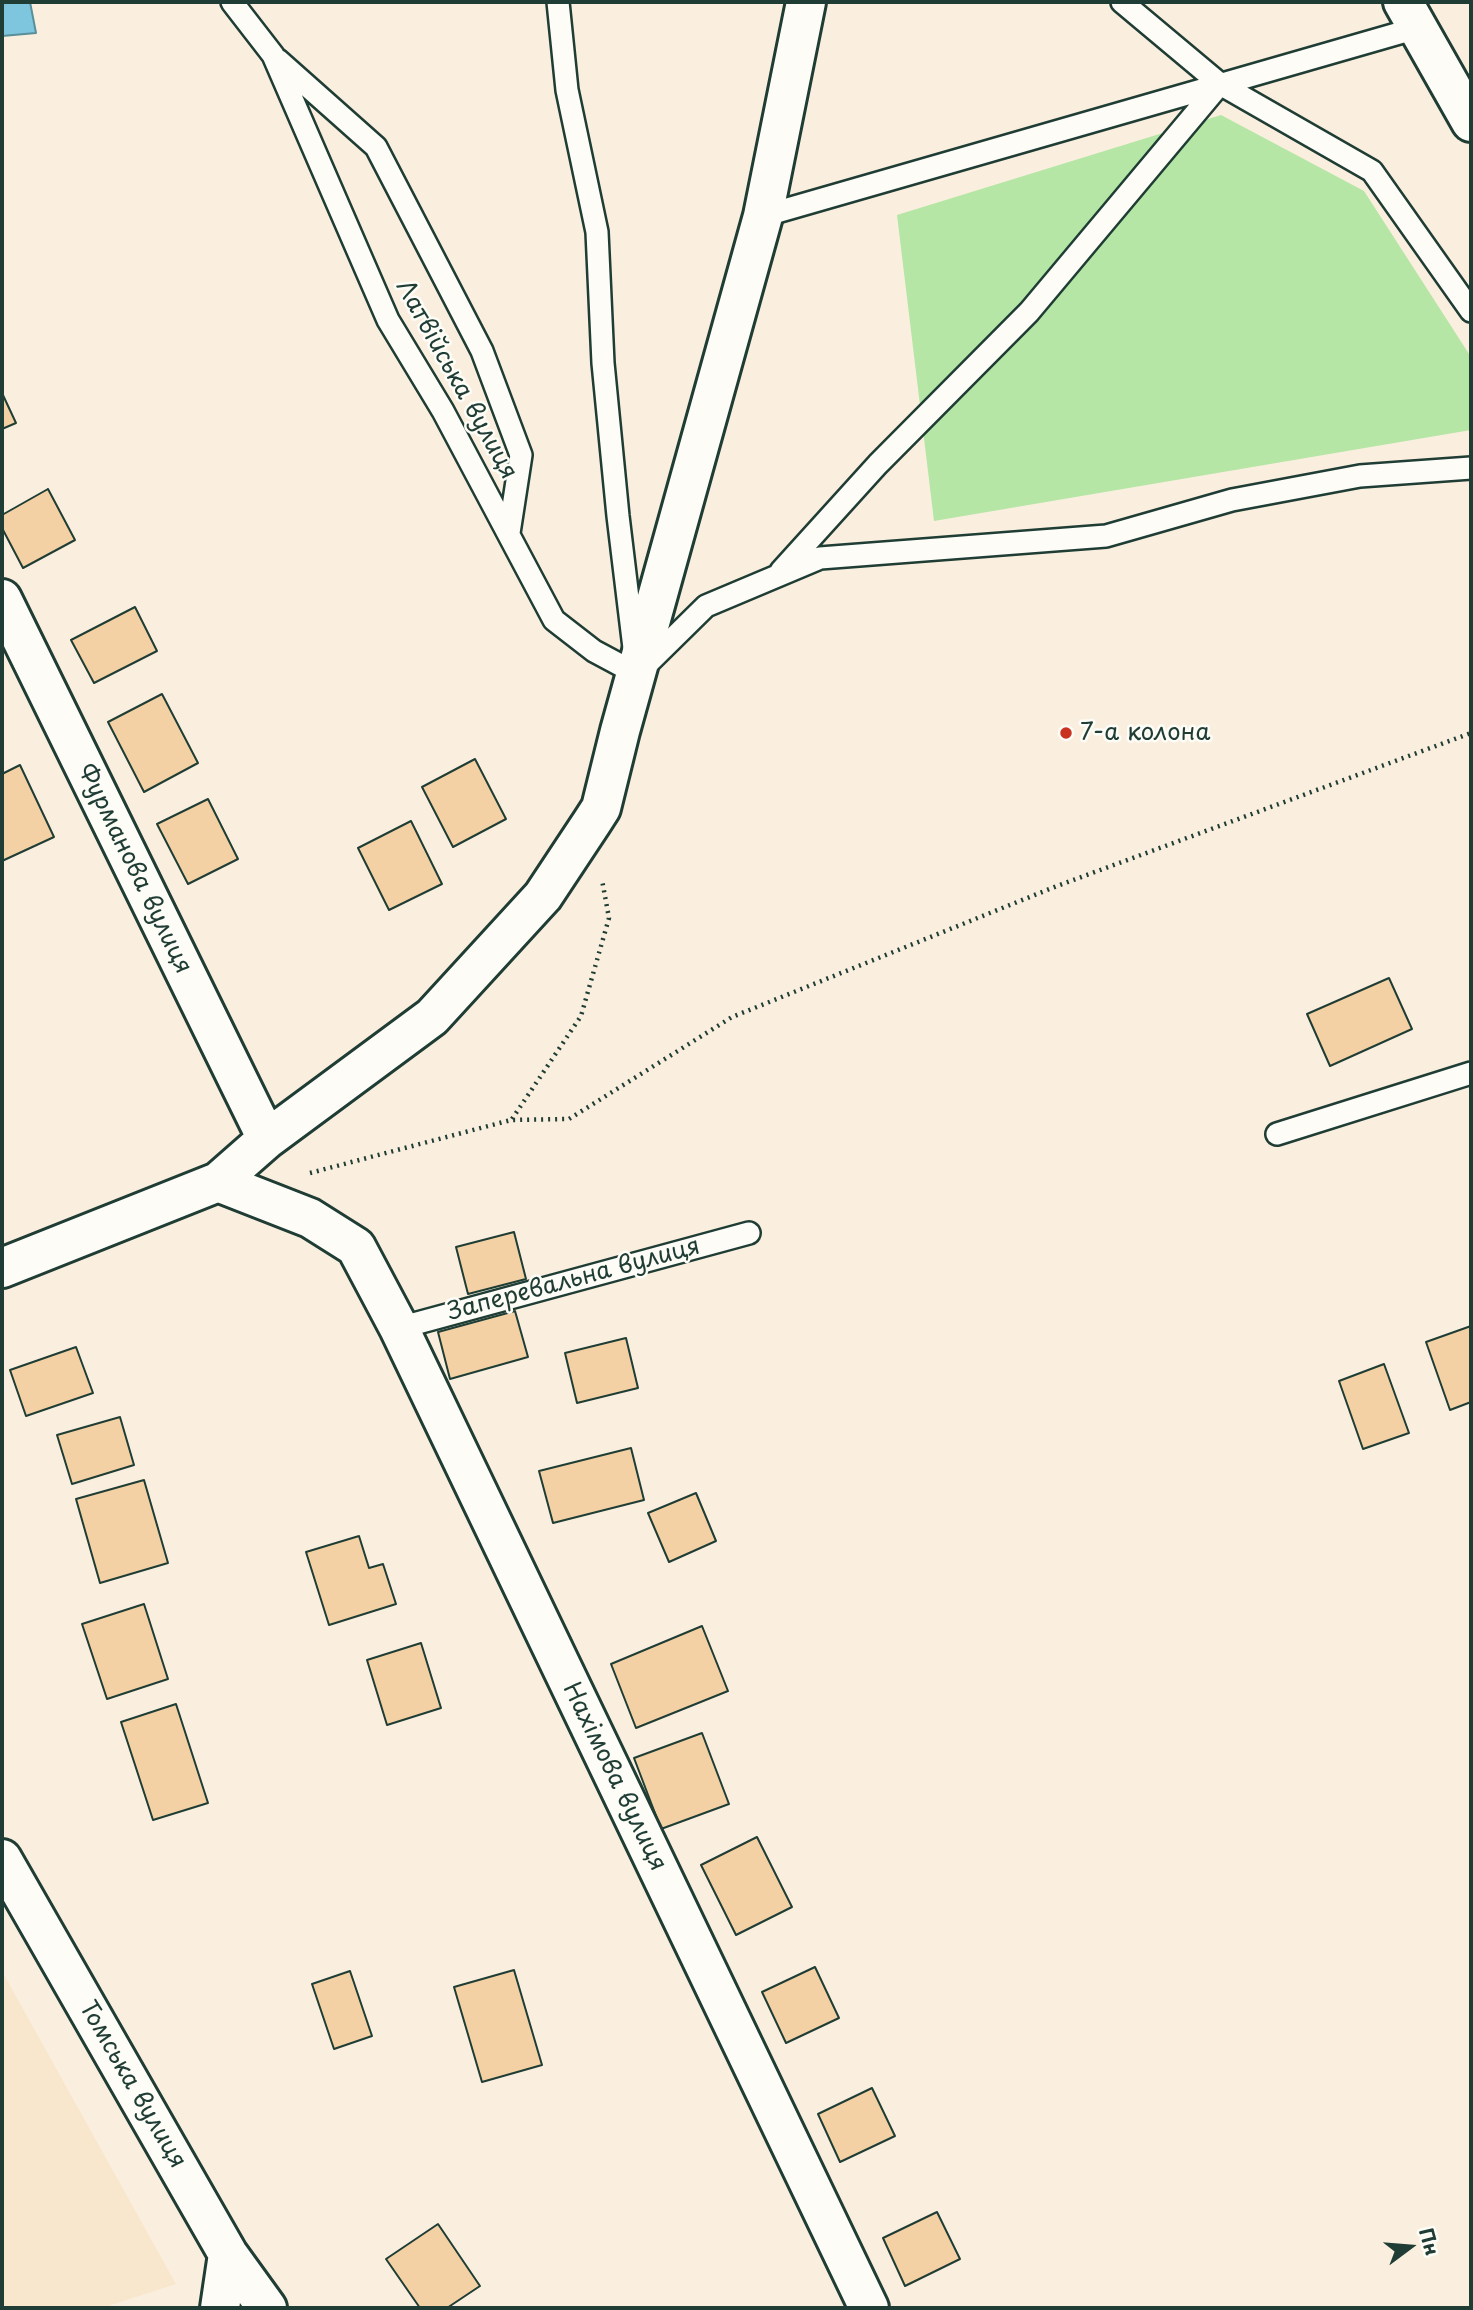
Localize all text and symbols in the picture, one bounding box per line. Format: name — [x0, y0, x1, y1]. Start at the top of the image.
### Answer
street label: Латвiйська вулиця — [389, 275, 523, 485]
place label: 7-а колона — [1080, 719, 1210, 747]
marker: 7-а колона — [1058, 725, 1074, 741]
street label: Фурманова вулиця — [71, 759, 197, 979]
street label: Заперевальна вулиця — [445, 1232, 703, 1328]
street label: Нахімова вулиця — [556, 1678, 672, 1876]
street label: Томська вулиця — [72, 1996, 192, 2174]
north arrow — [1375, 2212, 1445, 2282]
text: Пн — [1413, 2224, 1447, 2258]

